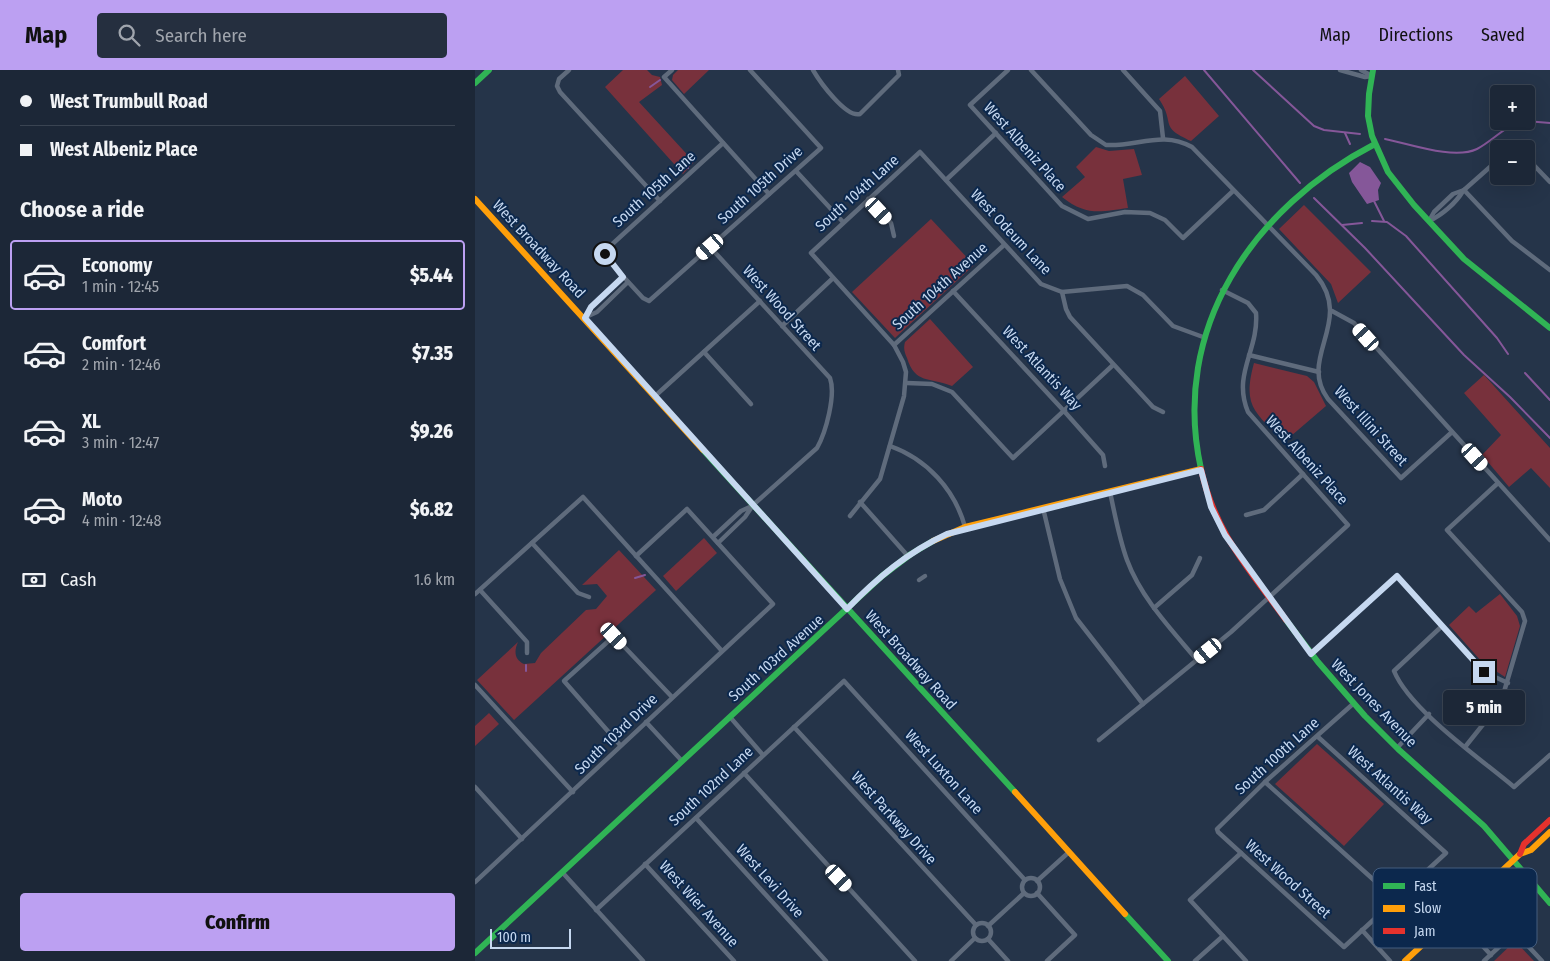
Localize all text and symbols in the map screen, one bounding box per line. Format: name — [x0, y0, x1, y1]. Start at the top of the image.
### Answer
search box — [97, 13, 447, 58]
text: Map — [25, 21, 67, 49]
icon: search — [115, 21, 143, 49]
text: Search here — [155, 24, 247, 47]
text: Map — [1319, 24, 1351, 46]
text: Directions — [1379, 24, 1453, 46]
text: Saved — [1481, 24, 1525, 46]
map controls — [1490, 85, 1535, 185]
button: + — [1490, 85, 1535, 130]
text: West Trumbull Road — [50, 90, 208, 113]
street label: West Albeniz Place — [980, 99, 1070, 195]
text: West Albeniz Place — [50, 138, 198, 161]
button: − — [1490, 140, 1535, 185]
street label: South 105th Drive — [714, 142, 806, 228]
street label: South 105th Lane — [609, 147, 699, 231]
street label: South 104th Lane — [812, 151, 902, 235]
street label: West Odeum Lane — [967, 186, 1055, 278]
car — [863, 195, 894, 227]
text: Choose a ride — [20, 196, 144, 223]
street label: West Broadway Road — [489, 196, 589, 302]
car — [693, 231, 726, 263]
street label: South 104th Avenue — [889, 239, 991, 333]
route start — [594, 243, 616, 265]
icon: car — [22, 253, 67, 298]
text: Economy — [82, 254, 152, 277]
street label: West Wood Street — [739, 262, 825, 354]
text: $5.44 — [410, 264, 453, 287]
text: 1 min · 12:45 — [82, 277, 159, 296]
car — [1350, 321, 1381, 353]
street label: West Atlantis Way — [998, 322, 1086, 414]
icon: car — [22, 331, 67, 376]
text: Comfort — [82, 332, 146, 355]
text: $7.35 — [412, 342, 453, 365]
text: 2 min · 12:46 — [82, 355, 161, 374]
street label: West Illini Street — [1330, 382, 1412, 470]
icon: car — [22, 409, 67, 454]
text: XL — [82, 410, 101, 433]
street label: West Albeniz Place — [1262, 412, 1352, 508]
text: $9.26 — [410, 420, 453, 443]
text: 3 min · 12:47 — [82, 433, 159, 452]
car — [1459, 441, 1490, 473]
icon: car — [22, 487, 67, 532]
text: Moto — [82, 488, 122, 511]
text: $6.82 — [410, 498, 453, 521]
text: 4 min · 12:48 — [82, 511, 162, 530]
icon: cash — [20, 566, 48, 594]
text: Cash — [60, 568, 97, 591]
text: 1.6 km — [414, 570, 455, 589]
street label: West Broadway Road — [862, 607, 960, 713]
street label: South 103rd Avenue — [725, 611, 827, 705]
car — [598, 620, 629, 652]
car — [1191, 636, 1224, 666]
street label: West Jones Avenue — [1327, 655, 1421, 751]
route end — [1473, 661, 1495, 683]
street label: South 103rd Drive — [571, 690, 661, 778]
callout: 5 min — [1443, 690, 1525, 724]
text: 5 min — [1466, 698, 1502, 717]
street label: South 100th Lane — [1231, 714, 1323, 798]
street label: West Luxton Lane — [901, 726, 987, 818]
street label: South 102nd Lane — [665, 742, 757, 830]
street label: West Atlantis Way — [1344, 742, 1437, 828]
street label: West Parkway Drive — [848, 768, 940, 868]
street label: West Wood Street — [1242, 836, 1334, 922]
street label: West Levi Drive — [732, 841, 808, 921]
street label: West Wier Avenue — [656, 857, 742, 951]
car — [823, 862, 854, 894]
legend — [1373, 868, 1537, 948]
text: Fast — [1414, 878, 1437, 895]
button: Confirm — [20, 893, 455, 951]
text: Slow — [1414, 900, 1441, 917]
text: Jam — [1414, 923, 1435, 940]
scale bar — [490, 926, 571, 949]
text: 100 m — [497, 929, 531, 946]

